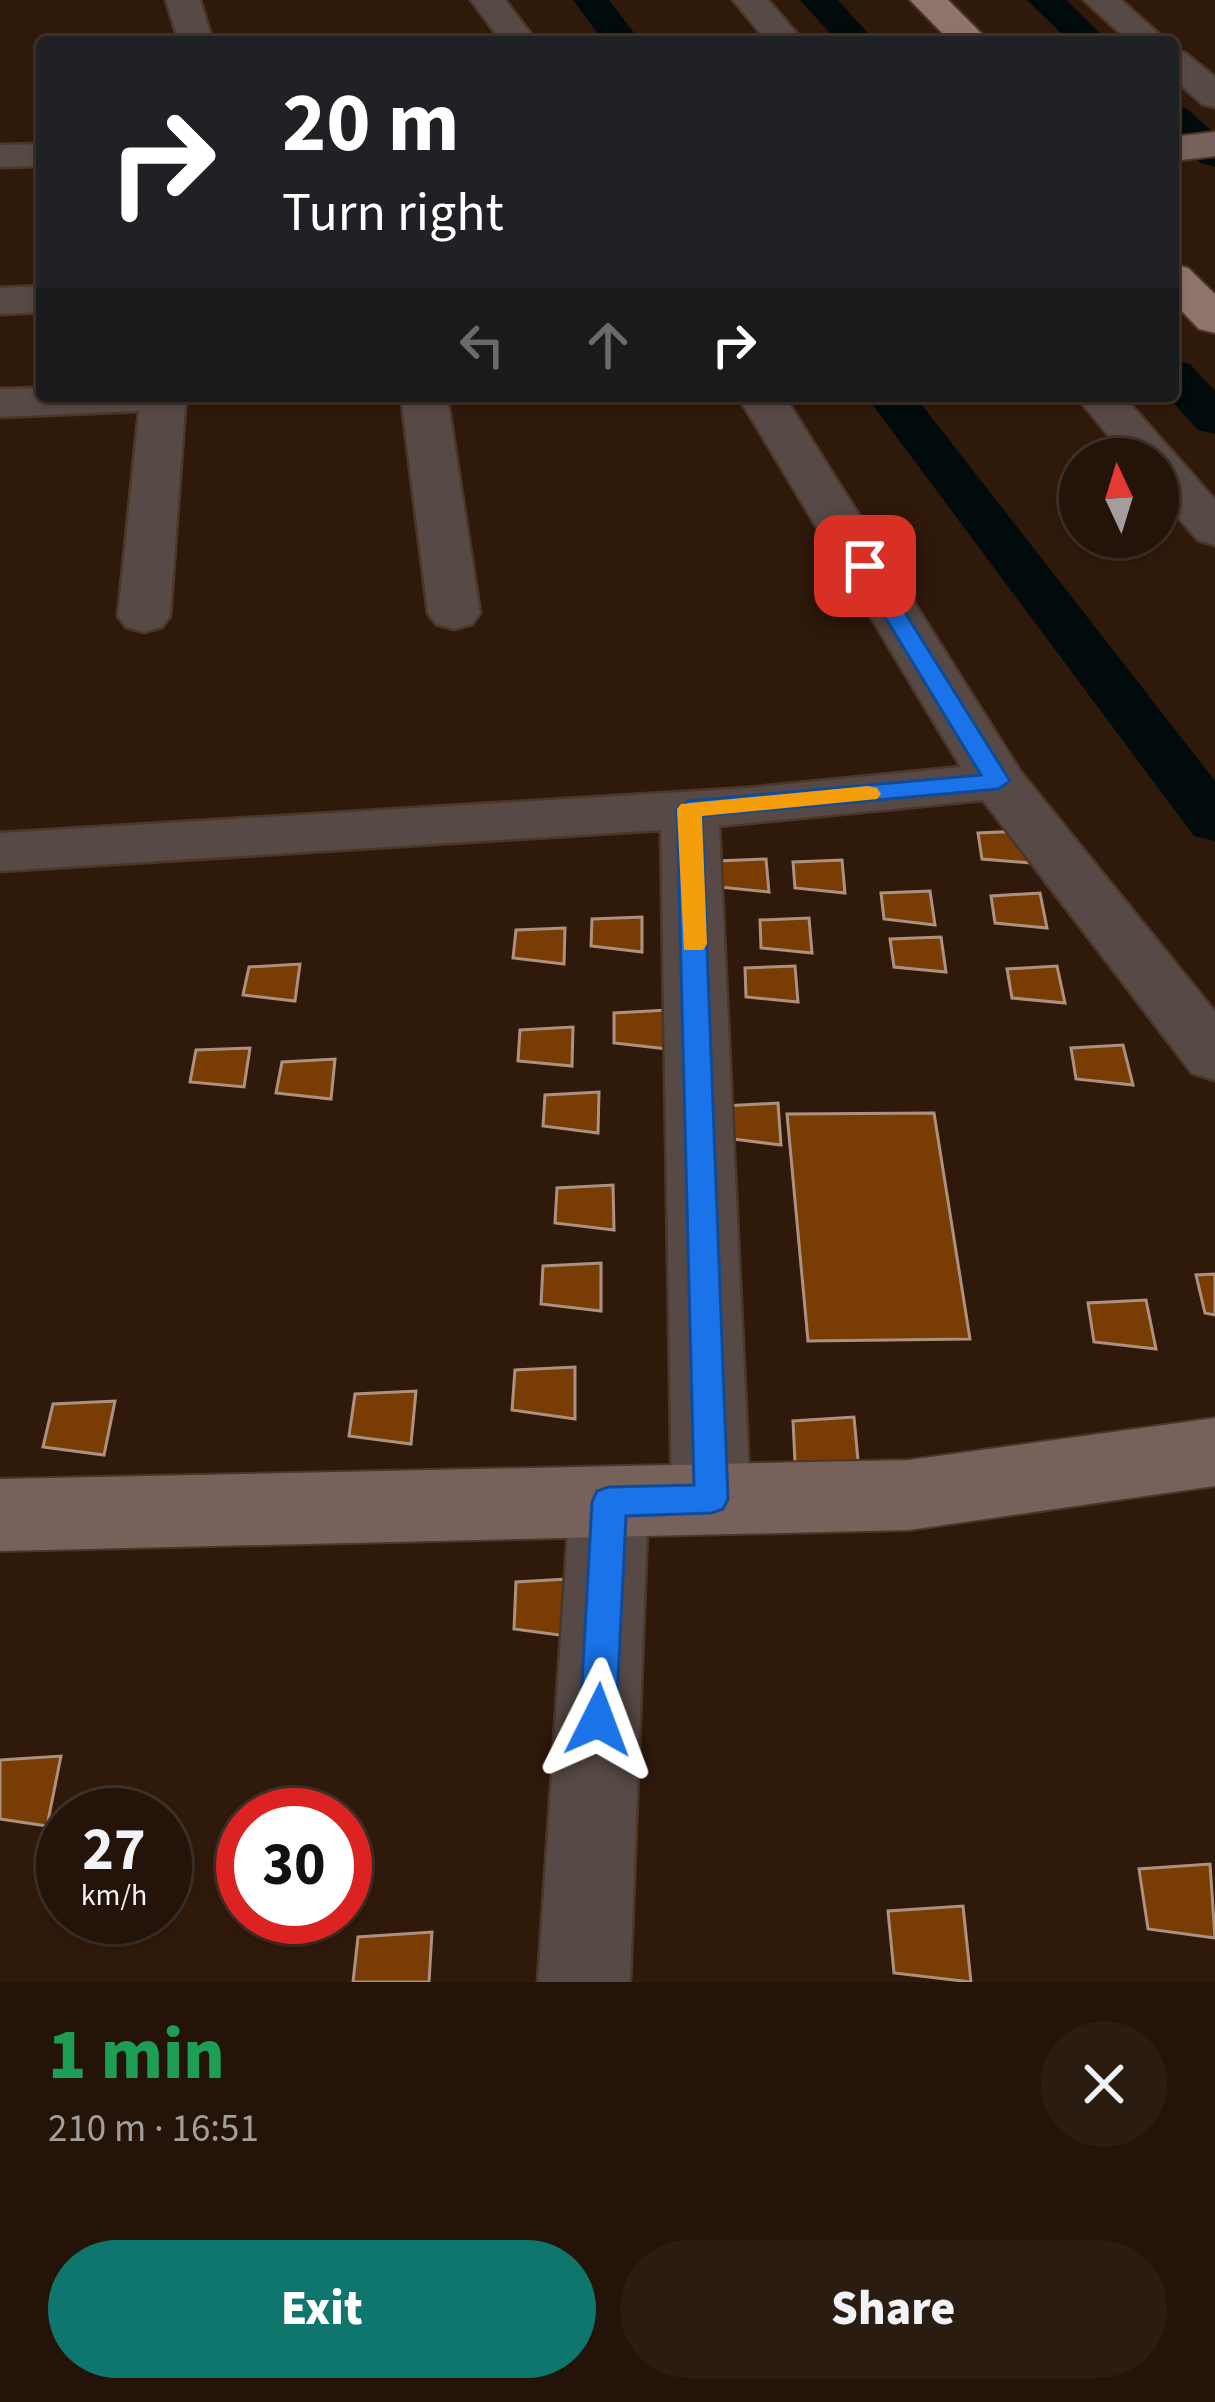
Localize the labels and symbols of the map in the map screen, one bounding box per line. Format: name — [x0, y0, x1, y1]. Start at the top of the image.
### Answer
north arrow — [1059, 438, 1179, 558]
pin — [814, 515, 916, 617]
position arrow — [535, 1657, 661, 1783]
speed limit sign: 30 — [216, 1788, 372, 1944]

